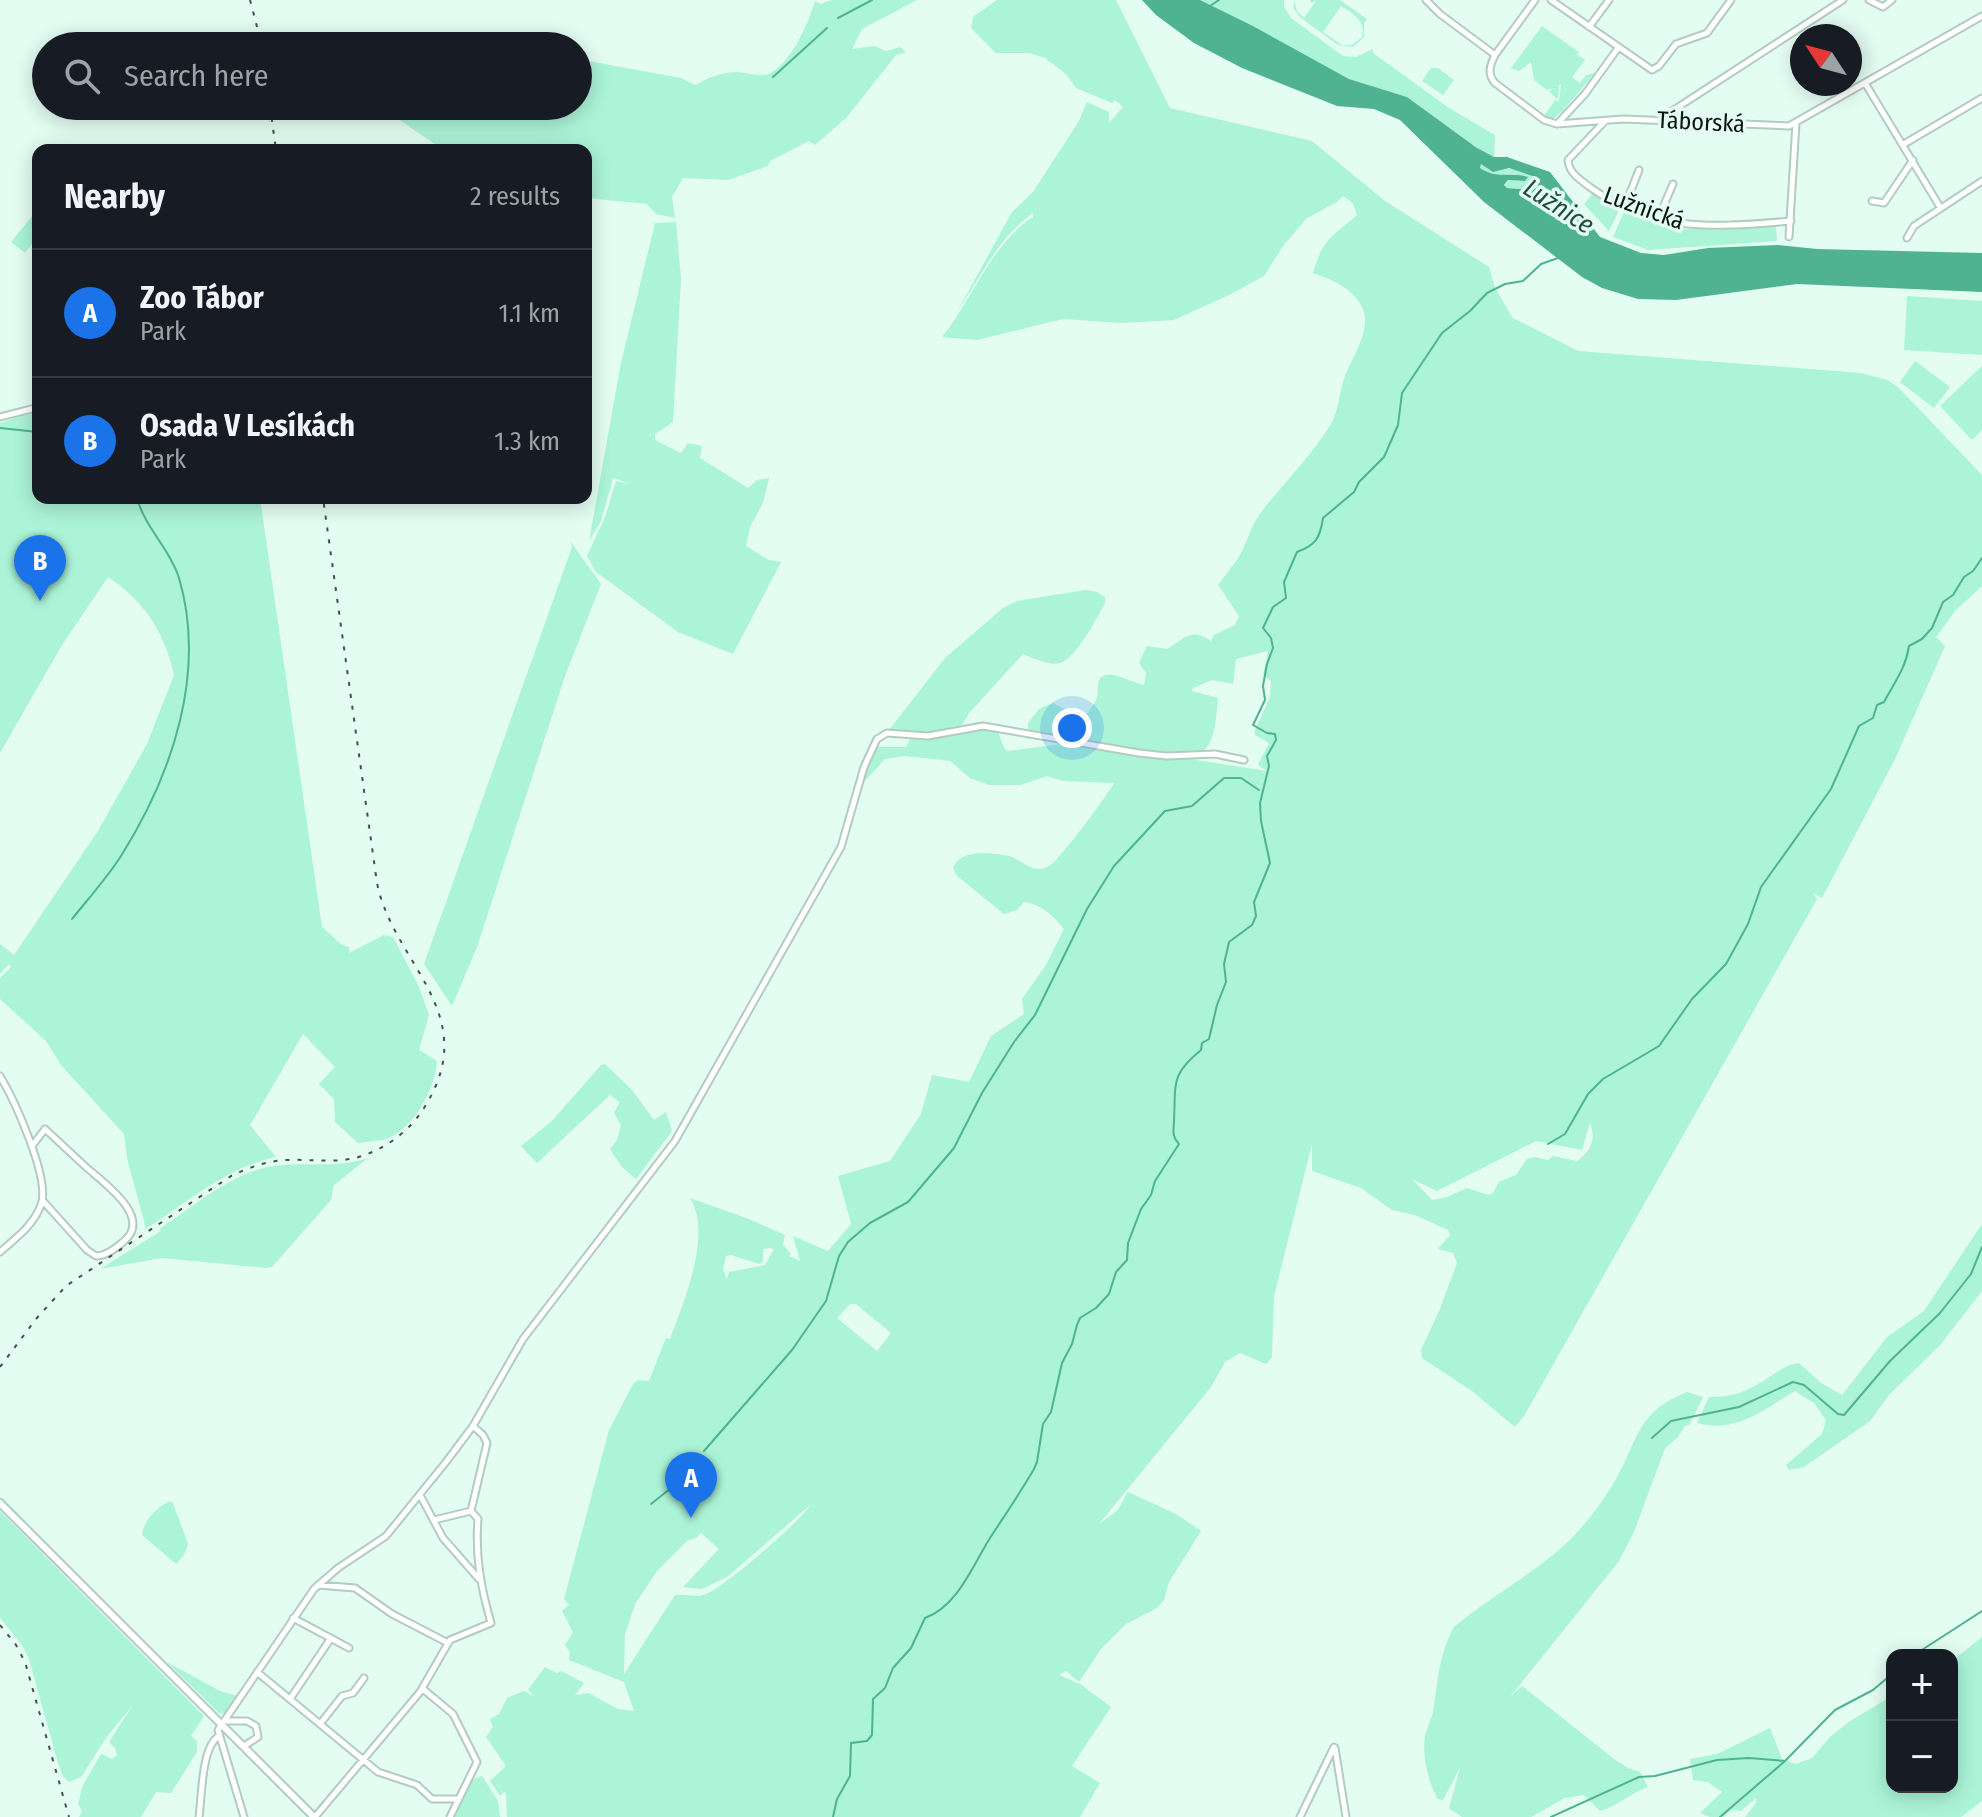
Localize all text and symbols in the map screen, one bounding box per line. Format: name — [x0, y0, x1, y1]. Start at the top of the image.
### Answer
north arrow — [1790, 24, 1862, 96]
search box — [32, 32, 592, 120]
icon: search — [60, 54, 104, 98]
text: Search here — [124, 58, 269, 94]
street label: Táborská — [1656, 106, 1746, 138]
water label: Lužnice — [1518, 172, 1600, 241]
text: Nearby — [64, 176, 165, 217]
text: 2 results — [470, 181, 560, 212]
street label: Lužnická — [1600, 181, 1688, 235]
text: Zoo Tábor — [140, 280, 264, 316]
text: A — [83, 298, 97, 329]
text: 1.1 km — [499, 298, 560, 329]
text: Park — [140, 316, 186, 347]
text: Osada V Lesíkách — [140, 408, 355, 444]
text: B — [83, 426, 97, 457]
text: 1.3 km — [494, 426, 560, 457]
text: Park — [140, 444, 186, 475]
pin: B — [14, 535, 66, 601]
your location — [1052, 708, 1092, 748]
pin: A — [665, 1452, 717, 1518]
map controls — [1886, 1649, 1958, 1793]
button: + — [1886, 1649, 1958, 1721]
button: − — [1886, 1721, 1958, 1793]

